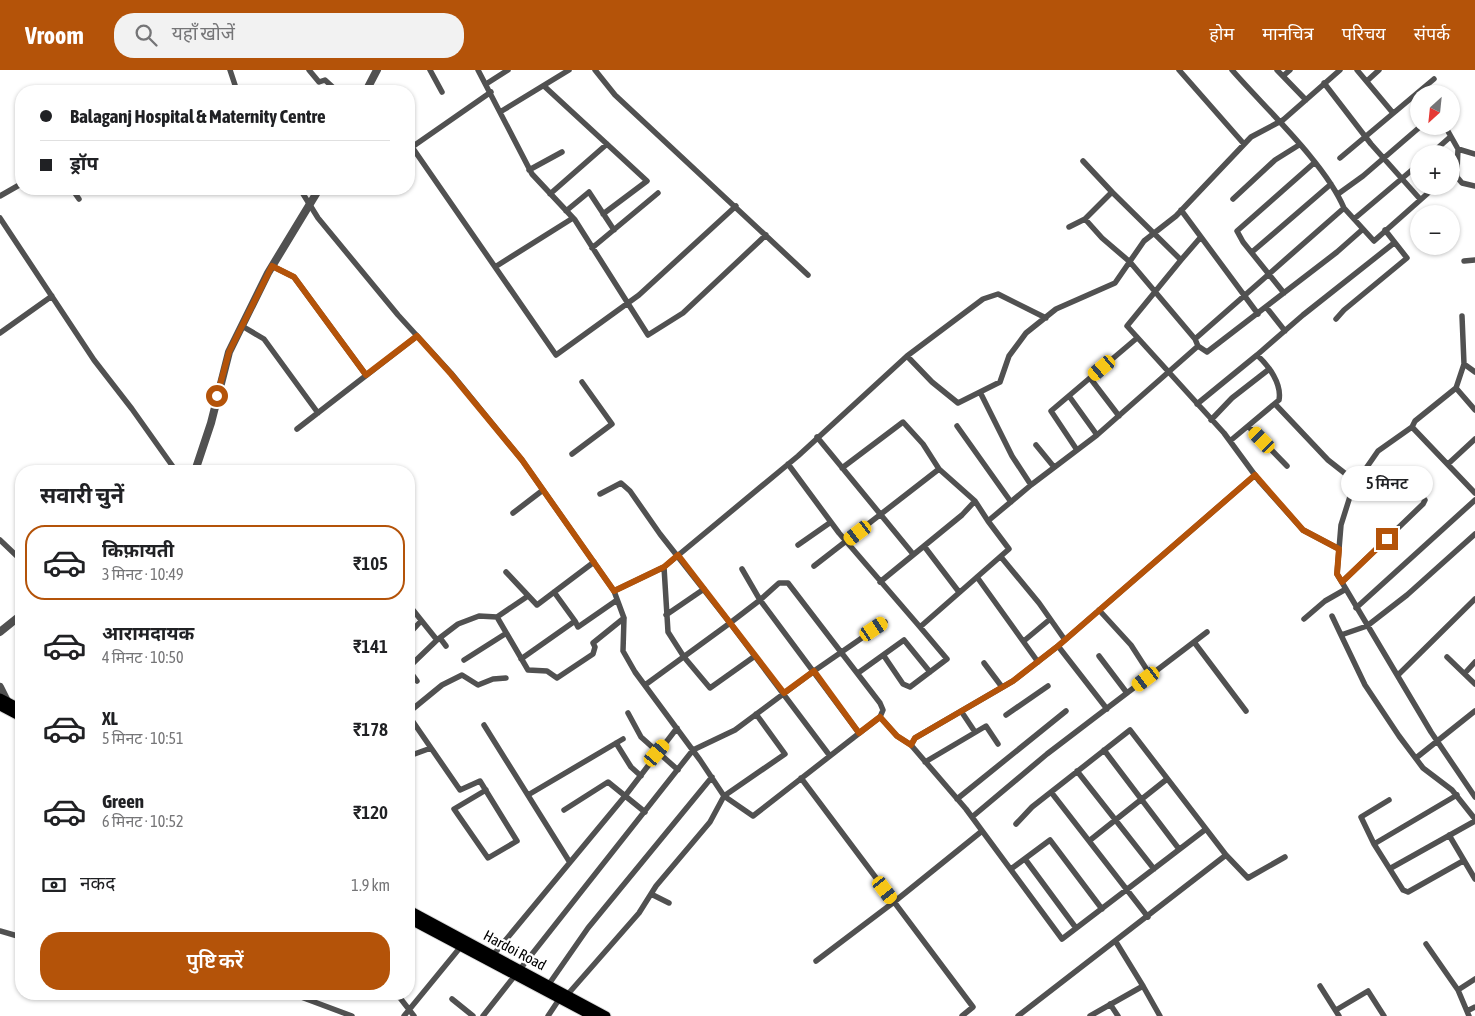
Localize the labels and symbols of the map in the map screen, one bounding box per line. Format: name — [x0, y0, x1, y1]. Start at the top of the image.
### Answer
north arrow — [1410, 85, 1460, 135]
car — [1085, 353, 1118, 383]
route start — [206, 385, 228, 407]
car — [1246, 424, 1277, 456]
callout: 5 मिनट — [1341, 466, 1433, 502]
car — [841, 518, 874, 548]
route end — [1376, 528, 1398, 550]
car — [857, 614, 890, 644]
car — [1129, 664, 1162, 694]
car — [641, 737, 672, 769]
car — [869, 874, 900, 906]
street label: Hardoi Road — [481, 926, 549, 974]

